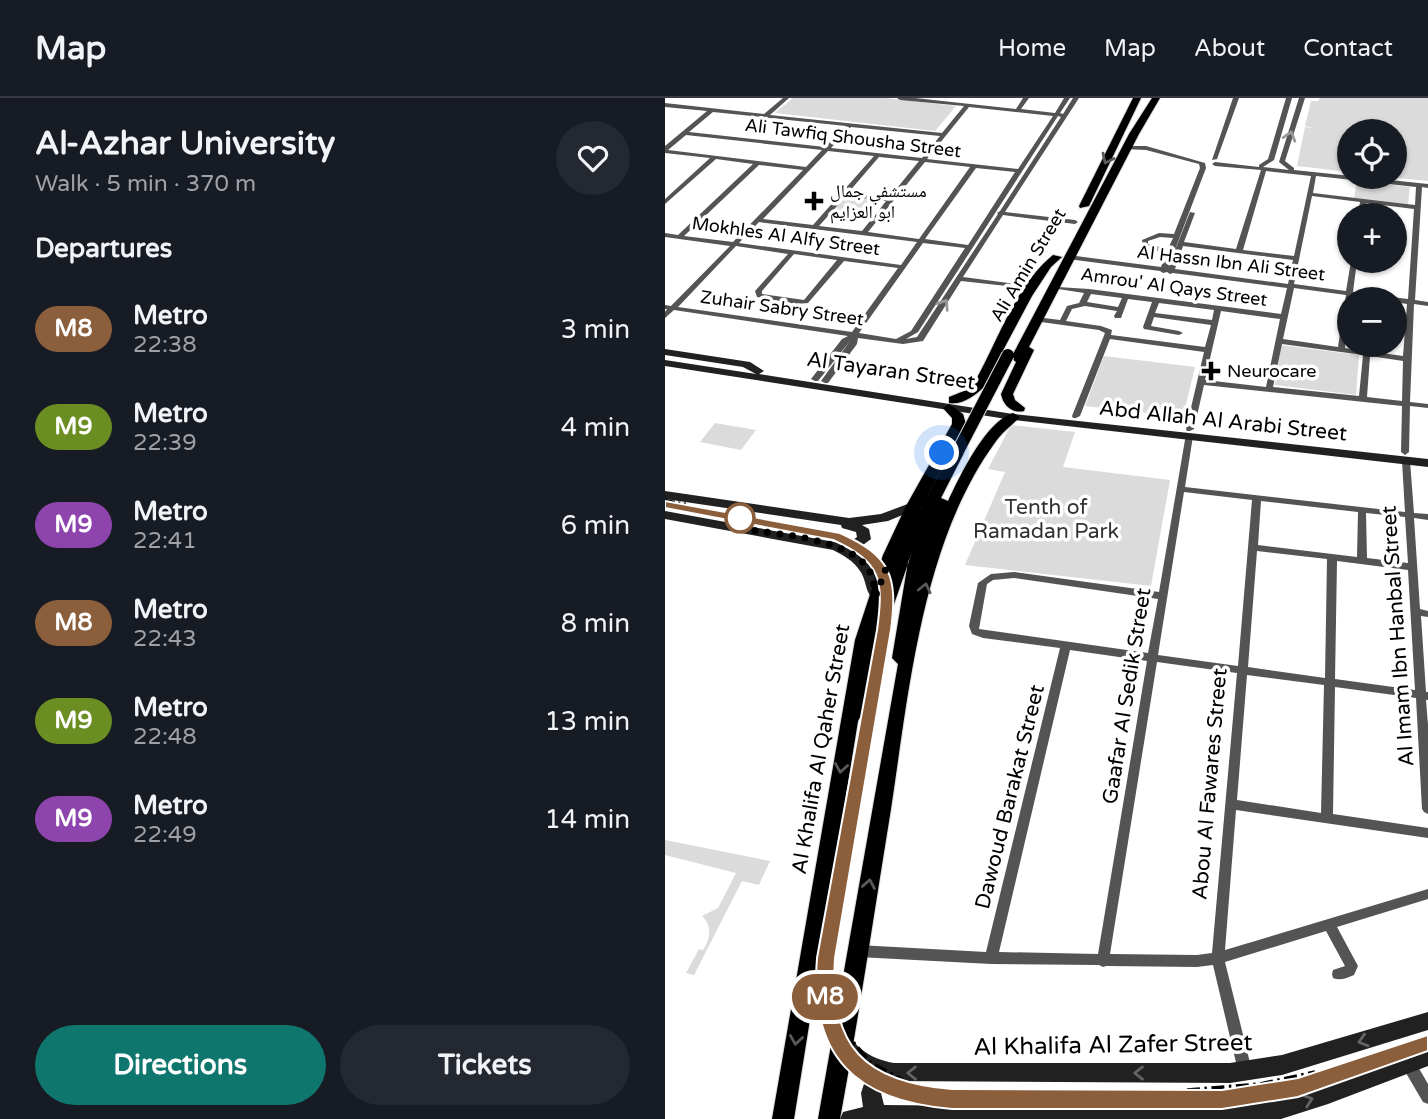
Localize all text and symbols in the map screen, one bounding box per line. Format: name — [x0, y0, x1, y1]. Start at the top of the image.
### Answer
text: Map — [35, 29, 106, 68]
text: Home — [998, 34, 1066, 63]
text: Map — [1104, 34, 1156, 63]
text: About — [1194, 34, 1265, 63]
text: Contact — [1303, 34, 1393, 63]
street label: Ali Tawfiq Shousha Street — [744, 114, 963, 162]
map controls — [1337, 119, 1407, 357]
button: locate — [1337, 119, 1407, 189]
button: heart — [556, 121, 630, 195]
text: Al-Azhar University — [35, 124, 335, 163]
one-way arrow — [1282, 130, 1296, 143]
one-way arrow — [1101, 152, 1115, 164]
text: Walk · 5 min · 370 m — [35, 170, 256, 198]
place label: مستشفي جمال ابو العزايم — [830, 180, 927, 224]
marker: مستشفي جمال ابو العزايم — [804, 191, 824, 211]
button: + — [1337, 203, 1407, 273]
street label: Ali Amin Street — [986, 204, 1071, 326]
street label: Mokhles Al Alfy Street — [690, 212, 882, 260]
text: Departures — [35, 233, 172, 264]
street label: Al Hassn Ibn Ali Street — [1136, 241, 1326, 285]
street label: Amrou' Al Qays Street — [1079, 263, 1269, 311]
street label: Zuhair Sabry Street — [699, 286, 865, 330]
button: − — [1337, 287, 1407, 357]
one-way arrow — [936, 299, 949, 312]
text: Metro — [133, 300, 208, 331]
text: M8 — [54, 314, 93, 343]
text: 3 min — [561, 314, 630, 345]
text: 22:38 — [133, 331, 197, 359]
street label: Al Tayaran Street — [805, 347, 977, 395]
place label: Neurocare — [1227, 360, 1316, 382]
marker: Neurocare — [1201, 361, 1221, 381]
street label: Abd Allah Al Arabi Street — [1098, 396, 1348, 446]
text: Metro — [133, 398, 208, 429]
text: M9 — [54, 412, 93, 441]
text: 4 min — [561, 412, 630, 443]
text: 22:39 — [133, 429, 197, 457]
your location — [924, 435, 959, 470]
park label: Tenth of Ramadan Park — [973, 495, 1119, 544]
text: Metro — [133, 496, 208, 527]
unlabelled marker — [725, 503, 755, 533]
street label: Al Imam Ibn Hanbal Street — [1376, 505, 1420, 767]
text: M9 — [54, 510, 93, 539]
text: 6 min — [561, 510, 630, 541]
text: 22:41 — [133, 527, 197, 555]
one-way arrow — [917, 582, 931, 594]
street label: Gaafar Al Sedik Street — [1098, 586, 1156, 806]
text: Metro — [133, 594, 208, 625]
text: M8 — [54, 608, 93, 637]
text: 8 min — [561, 608, 630, 639]
street label: Al Khalifa Al Qaher Street — [787, 622, 855, 876]
text: 22:43 — [133, 625, 197, 653]
street label: Abou Al Fawares Street — [1187, 667, 1233, 901]
street label: Dawoud Barakat Street — [970, 682, 1050, 912]
text: Metro — [133, 692, 208, 723]
text: M9 — [54, 706, 93, 735]
text: 13 min — [544, 706, 630, 737]
text: 22:48 — [133, 723, 197, 751]
one-way arrow — [834, 762, 849, 774]
text: Metro — [133, 790, 208, 821]
text: M9 — [54, 804, 93, 833]
text: 14 min — [544, 804, 630, 835]
text: 22:49 — [133, 821, 197, 849]
one-way arrow — [861, 878, 876, 890]
line badge: M8 — [793, 974, 857, 1020]
text: M8 — [806, 982, 844, 1011]
button: Directions — [35, 1025, 326, 1105]
button: Tickets — [340, 1025, 630, 1105]
street label: Al Khalifa Al Zafer Street — [973, 1028, 1253, 1062]
one-way arrow — [1357, 1032, 1369, 1047]
one-way arrow — [789, 1035, 804, 1046]
one-way arrow — [906, 1065, 917, 1081]
one-way arrow — [1134, 1065, 1144, 1081]
one-way arrow — [1301, 1095, 1313, 1109]

